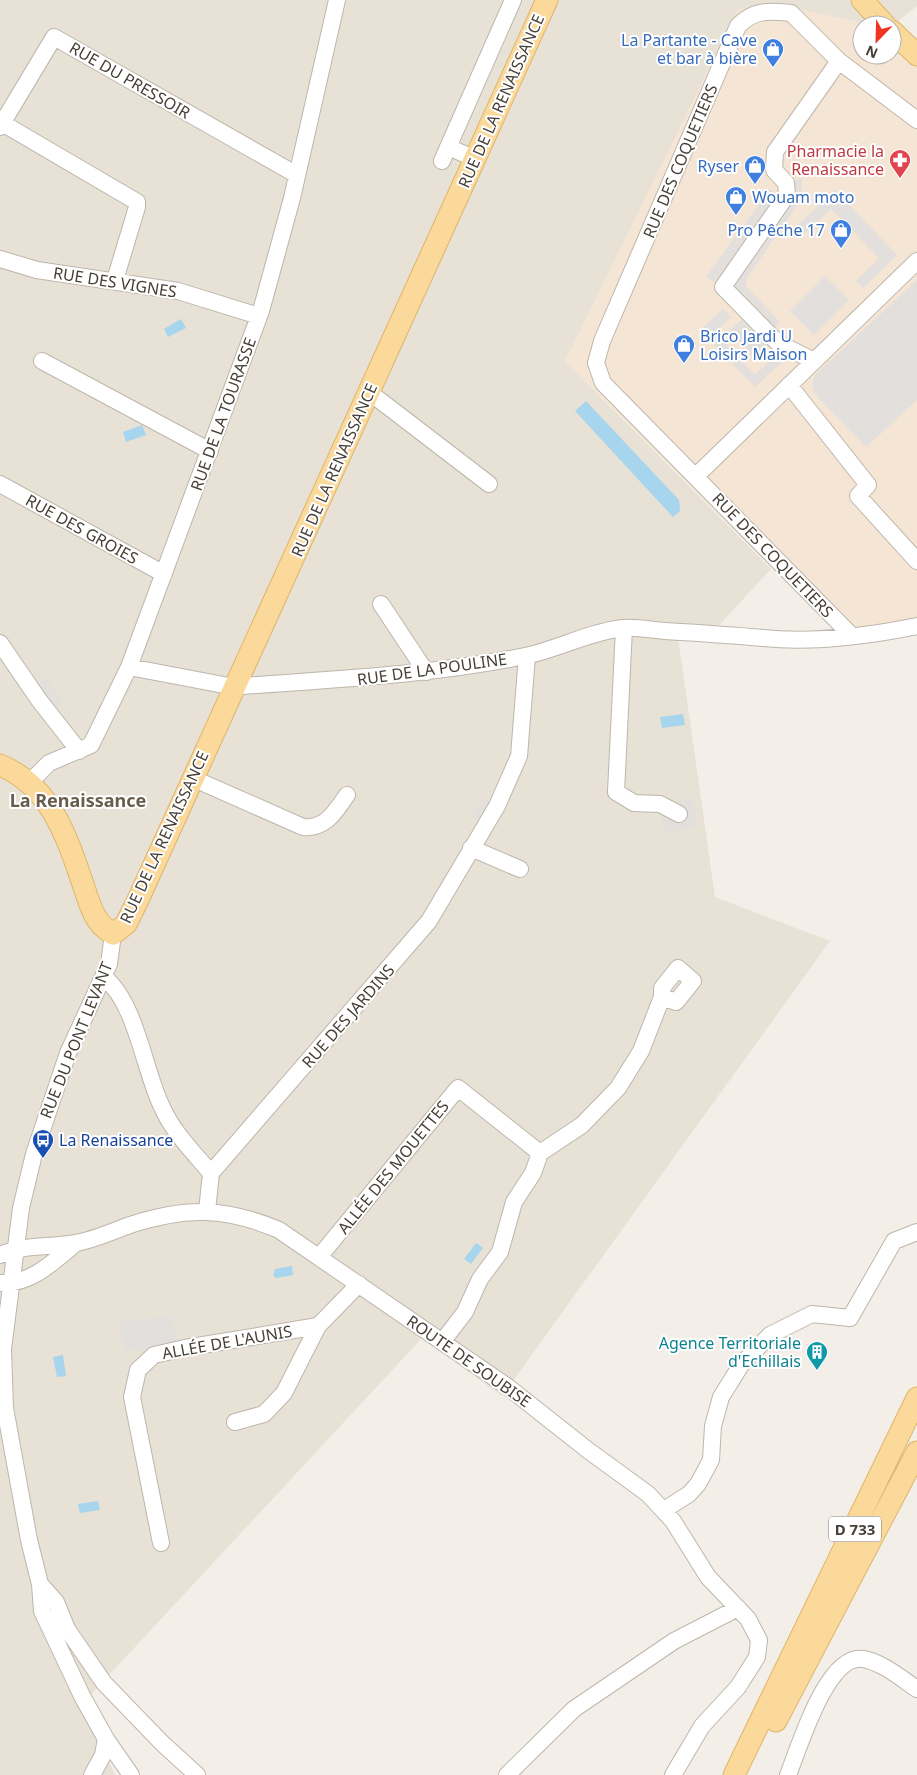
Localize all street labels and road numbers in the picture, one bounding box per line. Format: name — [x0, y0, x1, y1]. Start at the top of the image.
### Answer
street label: RUE DE LA RENAISSANCE — [453, 11, 549, 191]
street label: RUE DU PRESSOIR — [66, 36, 195, 124]
street label: RUE DES COQUETIERS — [638, 80, 723, 241]
street label: RUE DES VIGNES — [52, 261, 179, 303]
street label: RUE DE LA TOURASSE — [185, 334, 261, 494]
street label: RUE DE LA RENAISSANCE — [286, 380, 382, 560]
street label: RUE DES COQUETIERS — [708, 488, 839, 622]
street label: RUE DES GROIES — [22, 489, 142, 569]
street label: RUE DE LA POULINE — [356, 648, 508, 690]
street label: RUE DE LA RENAISSANCE — [114, 747, 214, 927]
street label: RUE DU PONT LEVANT — [34, 958, 118, 1122]
street label: RUE DES JARDINS — [297, 959, 399, 1073]
street label: ALLÉE DES MOUETTES — [332, 1095, 454, 1238]
street label: ROUTE DE SOUBISE — [402, 1310, 536, 1412]
street label: ALLÉE DE L'AUNIS — [160, 1320, 294, 1364]
road number: D 733 — [829, 1516, 881, 1542]

